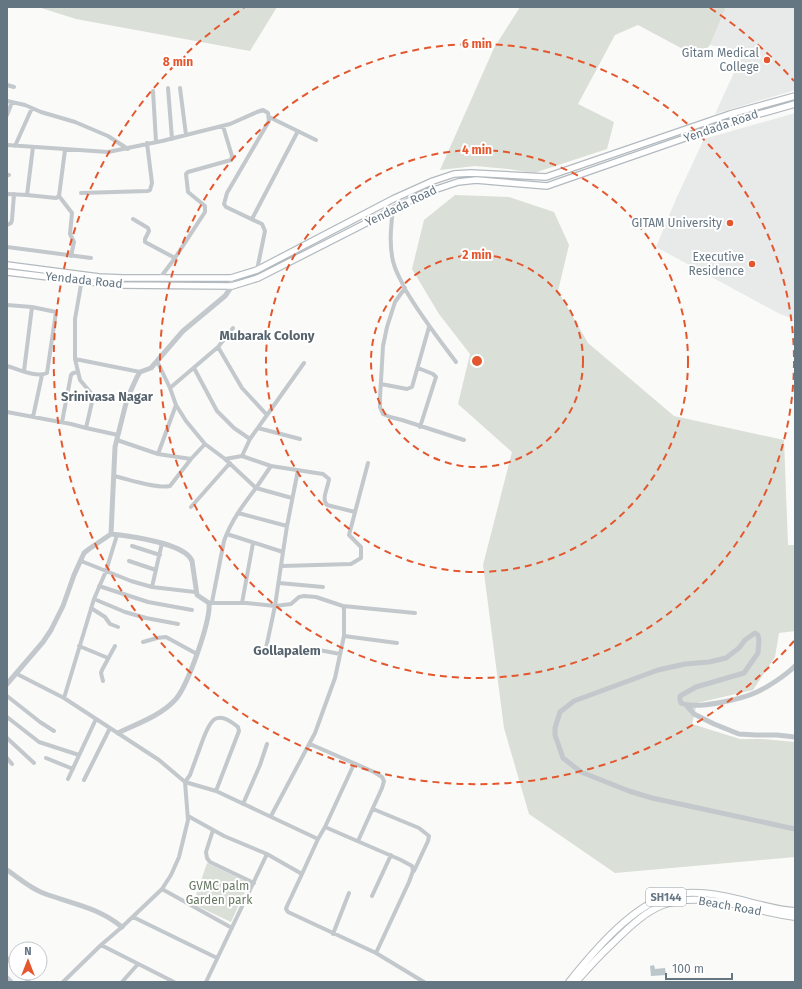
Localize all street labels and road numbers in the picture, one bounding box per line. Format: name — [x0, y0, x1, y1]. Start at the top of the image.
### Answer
street label: Yendada Road — [682, 107, 760, 145]
street label: Yendada Road — [363, 183, 439, 229]
street label: Yendada Road — [45, 269, 123, 291]
road number: SH144 — [646, 888, 686, 906]
street label: Beach Road — [697, 894, 763, 918]

